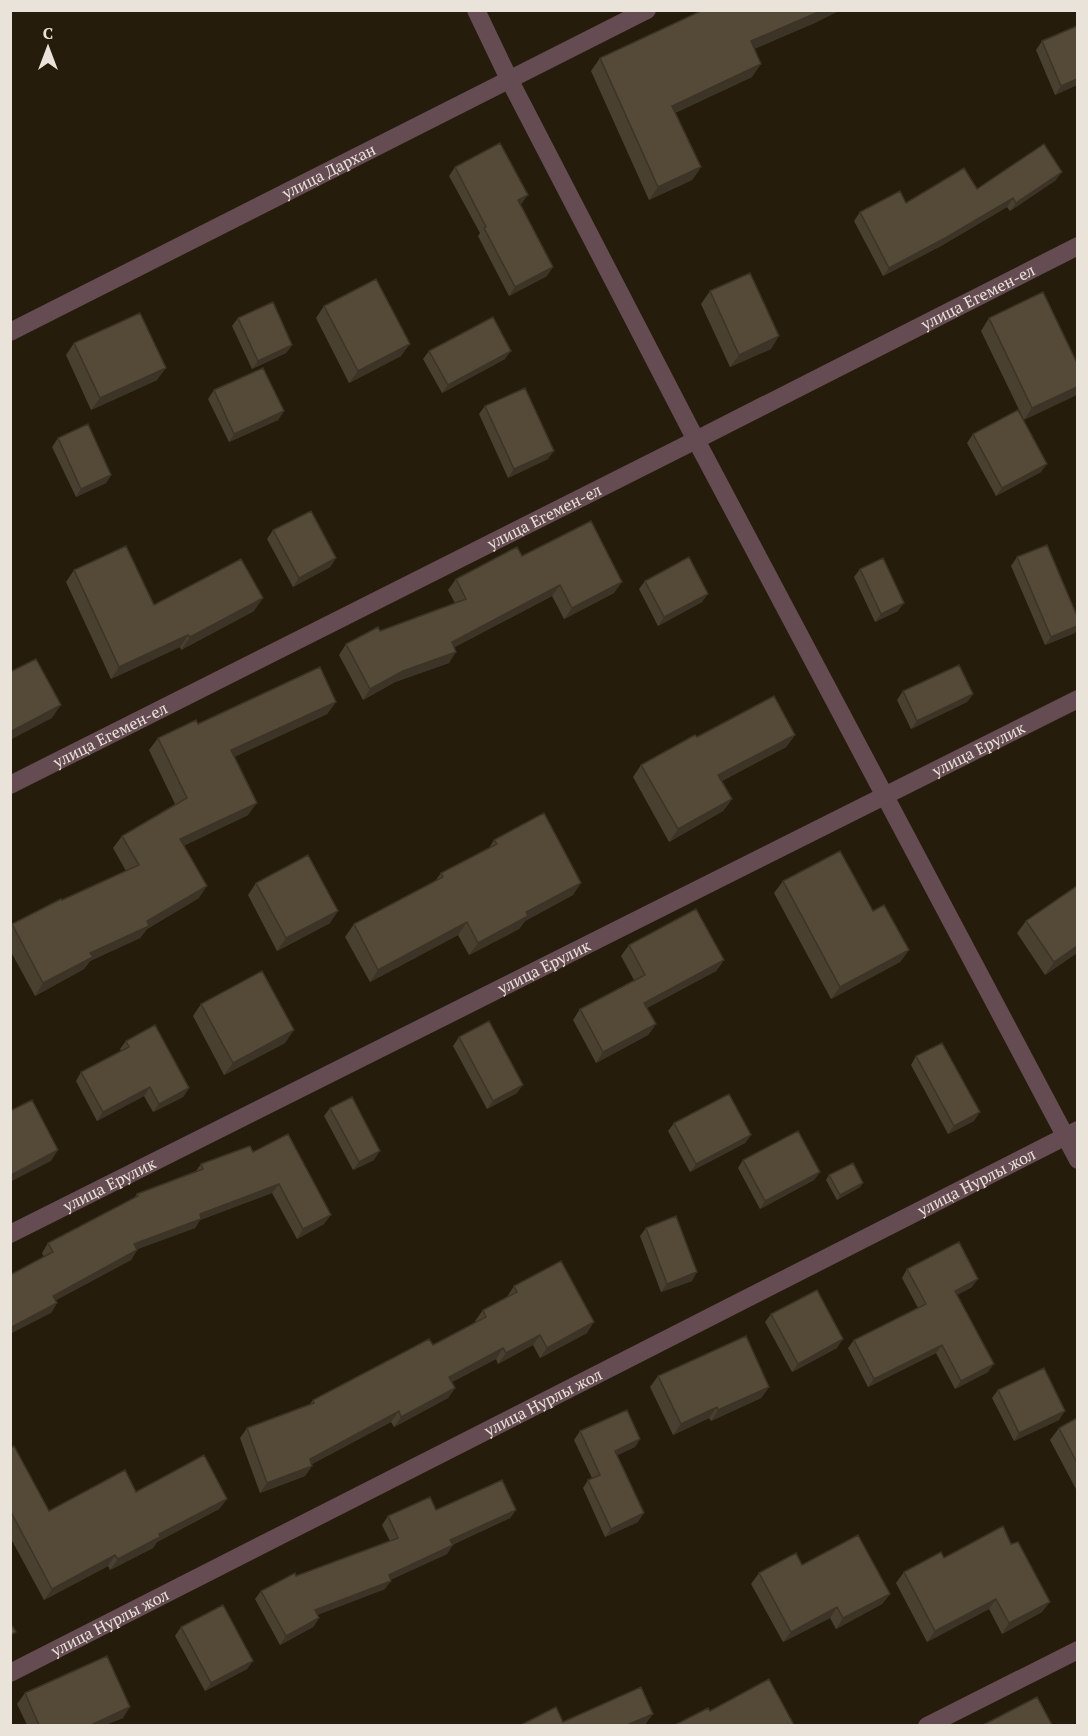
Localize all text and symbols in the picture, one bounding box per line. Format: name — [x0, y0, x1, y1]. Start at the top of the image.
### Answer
north arrow — [18, 18, 78, 78]
text: С — [43, 22, 53, 44]
street label: улица Дархан — [277, 138, 379, 204]
street label: улица Егемен-ел — [916, 259, 1039, 335]
street label: улица Егемен-ел — [482, 478, 605, 555]
street label: улица Егемен-ел — [48, 697, 171, 773]
street label: улица Ерулик — [927, 716, 1029, 782]
street label: улица Ерулик — [493, 934, 594, 1000]
street label: улица Нурлы жол — [913, 1142, 1039, 1221]
street label: улица Ерулик — [58, 1152, 160, 1217]
street label: улица Нурлы жол — [479, 1363, 606, 1442]
street label: улица Нурлы жол — [46, 1583, 173, 1662]

